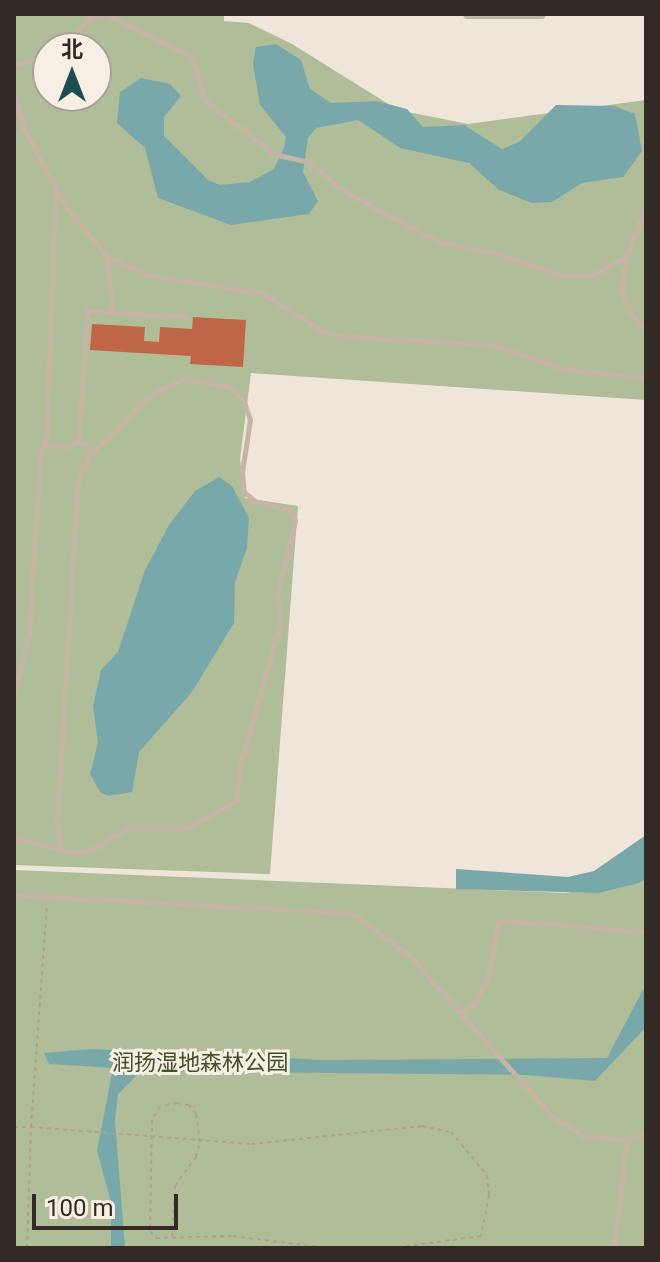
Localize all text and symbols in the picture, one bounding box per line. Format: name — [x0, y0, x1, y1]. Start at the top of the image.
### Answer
north arrow — [32, 32, 112, 112]
text: 北 — [61, 37, 83, 62]
park label: 润扬湿地森林公园 — [112, 1050, 288, 1076]
scale bar — [36, 1178, 182, 1228]
text: 100 m — [46, 1194, 113, 1222]

